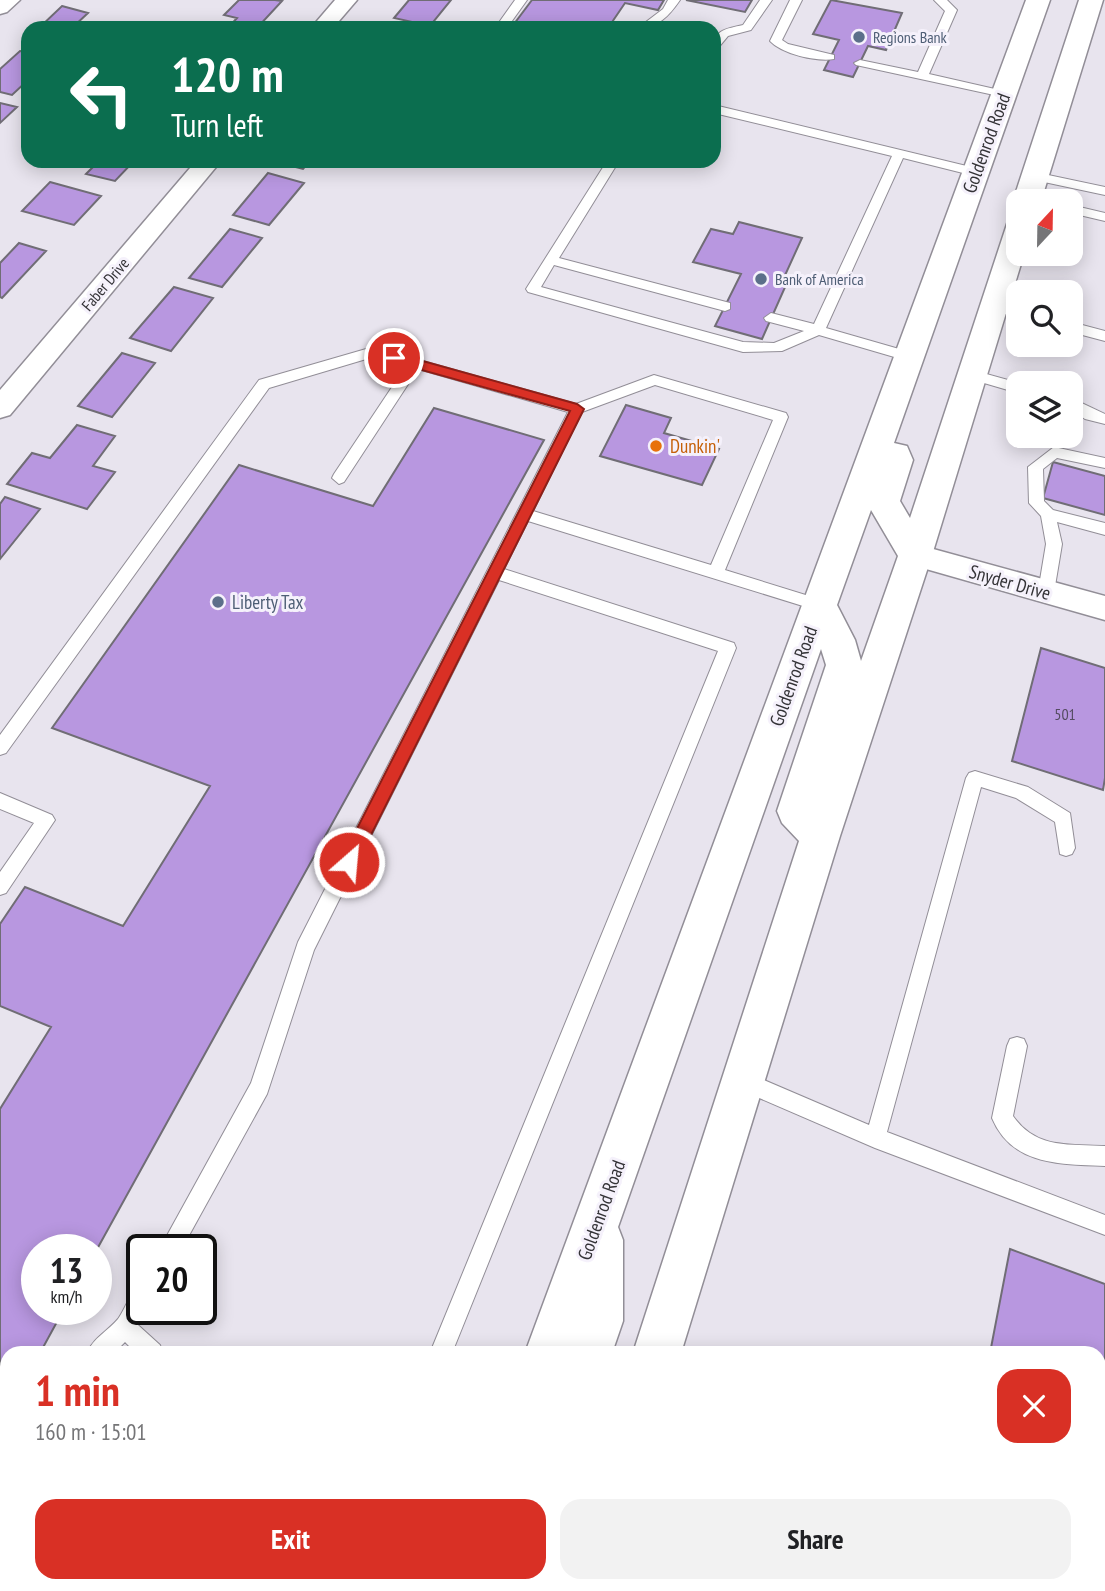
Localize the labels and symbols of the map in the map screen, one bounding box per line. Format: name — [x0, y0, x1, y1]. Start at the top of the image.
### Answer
place label: Regions Bank — [873, 27, 948, 47]
marker: Regions Bank — [851, 29, 867, 45]
street label: Goldenrod Road — [957, 90, 1015, 196]
north arrow — [1006, 189, 1083, 266]
street label: Faber Drive — [77, 253, 133, 315]
place label: Bank of America — [775, 269, 864, 289]
marker: Bank of America — [753, 271, 769, 287]
pin — [364, 328, 424, 388]
place label: Dunkin' — [670, 434, 720, 458]
marker: Dunkin' — [648, 438, 664, 454]
street label: Snyder Drive — [967, 559, 1054, 605]
place label: Liberty Tax — [232, 590, 303, 614]
marker: Liberty Tax — [210, 594, 226, 610]
street label: Goldenrod Road — [764, 623, 822, 729]
house number: 501 — [1054, 704, 1076, 724]
position arrow — [312, 825, 386, 899]
street label: Goldenrod Road — [572, 1157, 630, 1263]
speed limit sign: 20 — [126, 1234, 217, 1325]

